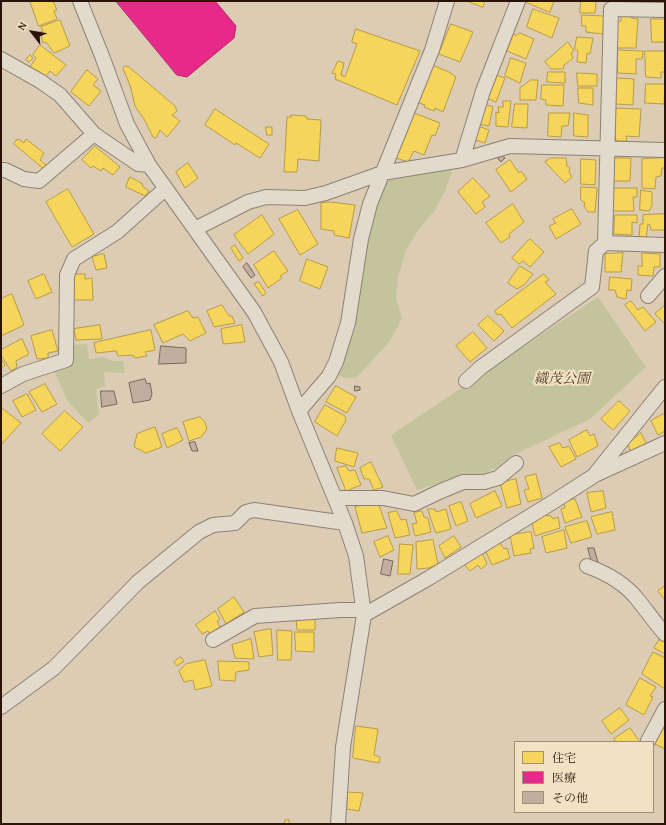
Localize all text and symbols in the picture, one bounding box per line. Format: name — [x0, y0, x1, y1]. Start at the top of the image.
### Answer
north arrow — [12, 12, 52, 52]
text: N — [13, 19, 30, 33]
park label: 織茂公園 — [534, 371, 590, 387]
legend — [514, 741, 654, 813]
text: 住宅 — [552, 749, 576, 766]
text: 医療 — [552, 769, 576, 786]
text: その他 — [552, 789, 588, 806]

